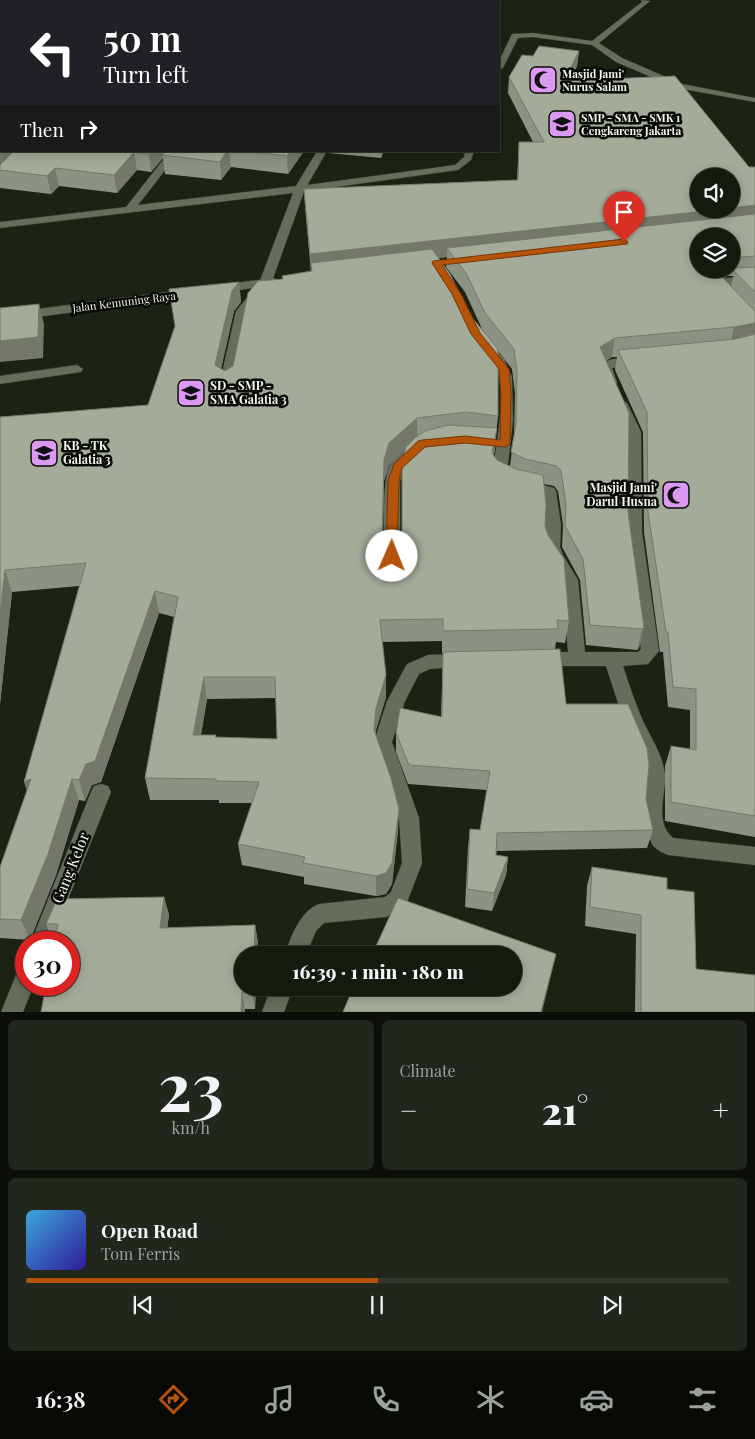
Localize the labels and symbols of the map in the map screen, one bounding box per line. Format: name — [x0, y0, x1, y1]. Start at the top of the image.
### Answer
mosque icon: Masjid Jami' Nurus Salam — [528, 65, 558, 95]
place label: Masjid Jami' Nurus Salam — [562, 66, 627, 94]
school or university icon: SMP - SMA - SMK 1 Cengkareng Jakarta — [547, 109, 577, 139]
place label: SMP - SMA - SMK 1 Cengkareng Jakarta — [581, 110, 681, 138]
pin — [603, 191, 645, 242]
street label: Jalan Kemuning Raya — [70, 288, 177, 315]
place label: SD - SMP - SMA Galatia 3 — [210, 377, 287, 407]
school or university icon: SD - SMP - SMA Galatia 3 — [176, 378, 206, 408]
place label: KB - TK Galatia 3 — [63, 437, 111, 467]
school or university icon: KB - TK Galatia 3 — [29, 438, 59, 468]
place label: Masjid Jami' Darul Husna — [586, 479, 658, 509]
mosque icon: Masjid Jami' Darul Husna — [661, 480, 691, 510]
position arrow — [365, 529, 417, 581]
street label: Gang Kelor — [47, 829, 93, 906]
speed limit sign: 30 — [15, 931, 80, 996]

